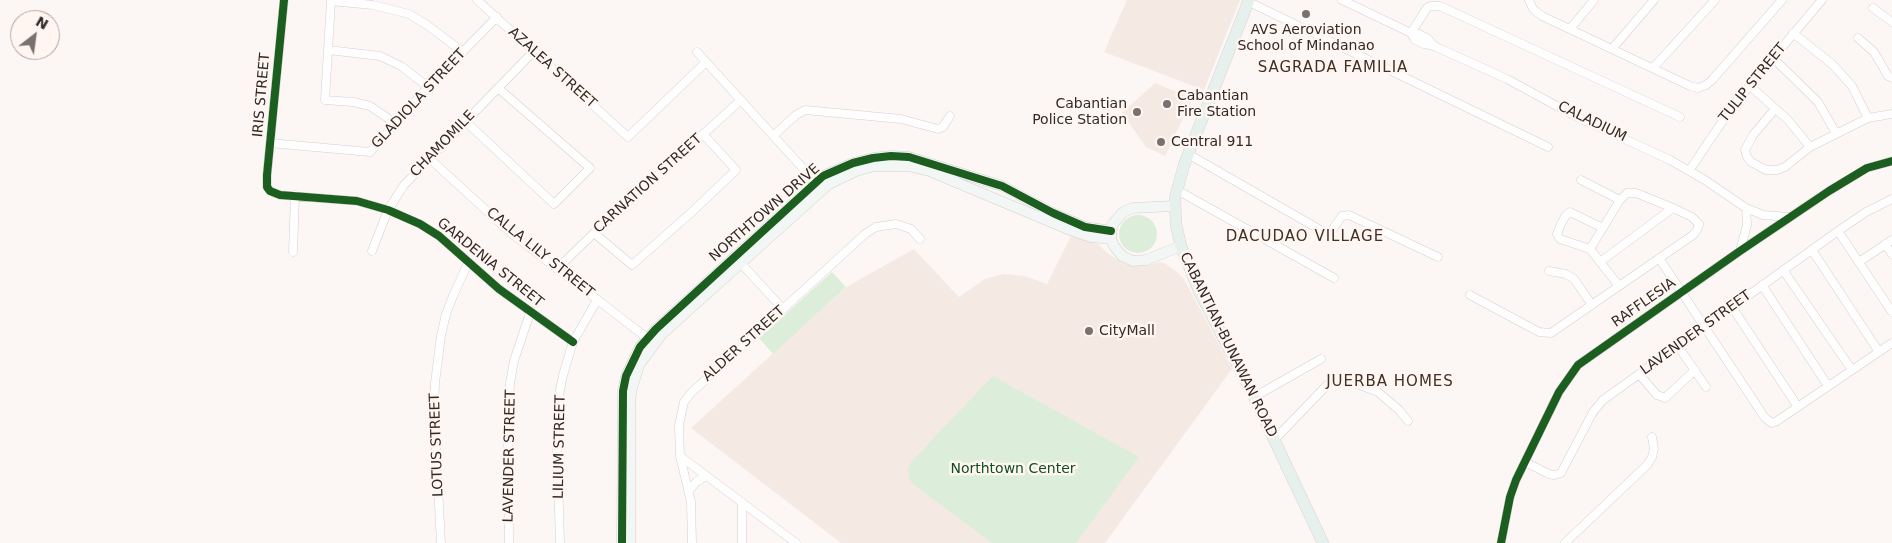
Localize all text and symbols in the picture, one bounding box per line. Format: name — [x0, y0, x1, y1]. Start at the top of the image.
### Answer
marker: AVS Aeroviation School of Mindanao — [1300, 8, 1312, 20]
north arrow — [10, 10, 60, 60]
text: N — [33, 13, 51, 33]
place label: AVS Aeroviation School of Mindanao — [1237, 22, 1375, 54]
street label: AZALEA STREET — [504, 24, 600, 112]
street label: TULIP STREET — [1716, 40, 1790, 126]
street label: GLADIOLA STREET — [369, 46, 469, 152]
street label: IRIS STREET — [250, 52, 274, 138]
district label: SAGRADA FAMILIA — [1256, 59, 1410, 77]
place label: Cabantian Fire Station — [1177, 88, 1256, 120]
place label: Cabantian Police Station — [1032, 96, 1127, 128]
marker: Cabantian Fire Station — [1161, 98, 1173, 110]
street label: CALADIUM — [1555, 98, 1629, 146]
marker: Cabantian Police Station — [1131, 106, 1143, 118]
street label: CHAMOMILE — [407, 107, 479, 181]
street label: CARNATION STREET — [590, 131, 706, 237]
place label: Central 911 — [1171, 134, 1253, 150]
marker: Central 911 — [1155, 136, 1167, 148]
street label: NORTHTOWN DRIVE — [706, 161, 824, 265]
street label: CALLA LILY STREET — [483, 204, 597, 302]
street label: GARDENIA STREET — [433, 215, 547, 311]
district label: DACUDAO VILLAGE — [1224, 228, 1386, 246]
street label: CABANTIAN-BUNAWAN ROAD — [1176, 250, 1280, 440]
street label: RAFFLESIA — [1609, 275, 1679, 331]
street label: LAVENDER STREET — [1637, 287, 1755, 379]
street label: ALDER STREET — [700, 303, 788, 385]
place label: CityMall — [1099, 323, 1155, 339]
marker: CityMall — [1083, 325, 1095, 337]
district label: JUERBA HOMES — [1325, 373, 1455, 391]
street label: LAVENDER STREET — [500, 389, 520, 523]
street label: LOTUS STREET — [427, 393, 447, 497]
street label: LILIUM STREET — [551, 395, 569, 499]
park label: Northtown Center — [950, 461, 1076, 477]

